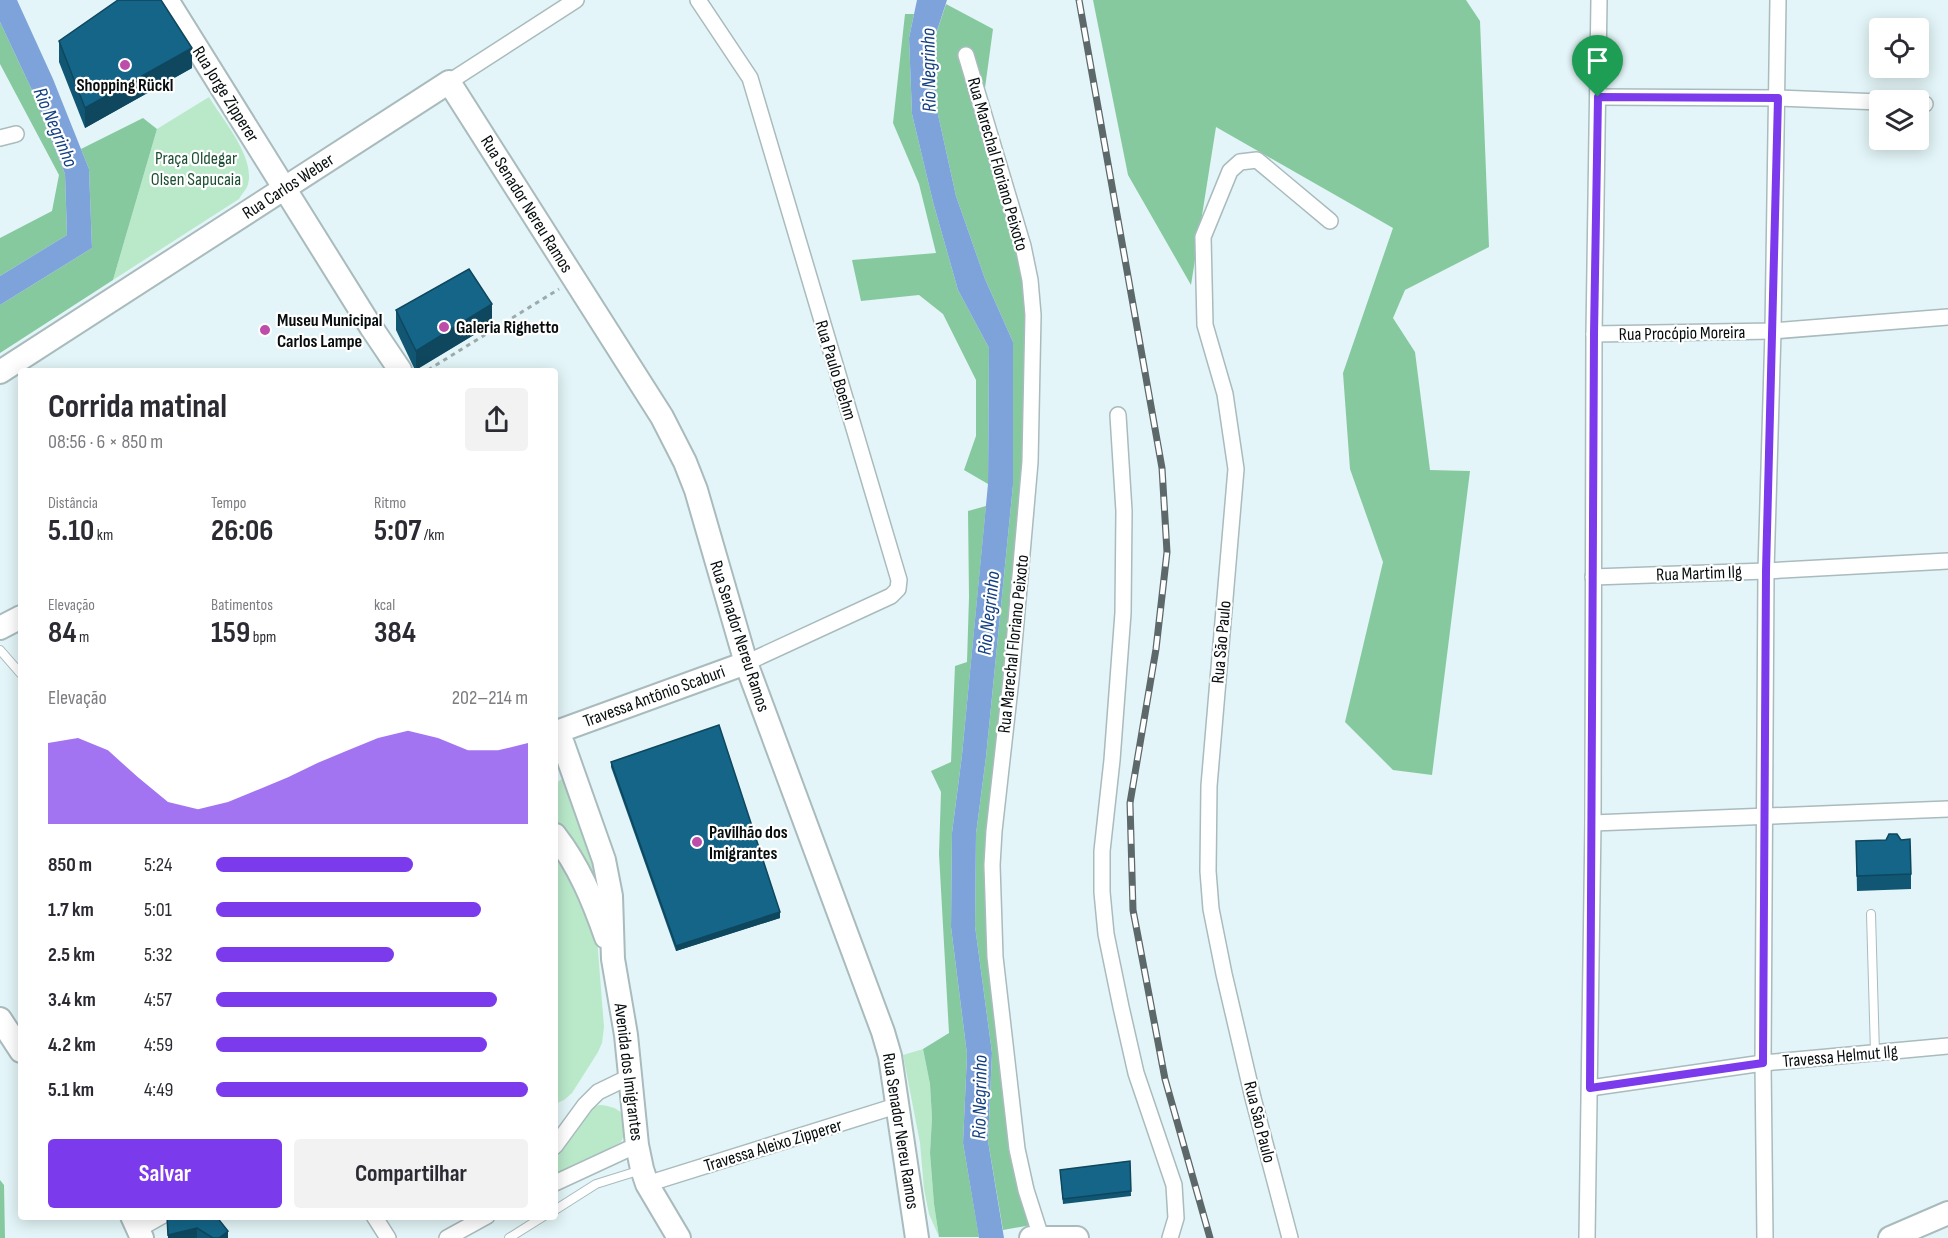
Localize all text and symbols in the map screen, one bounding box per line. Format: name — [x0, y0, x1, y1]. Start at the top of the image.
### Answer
map controls — [1869, 18, 1929, 150]
button: locate — [1869, 18, 1929, 78]
water label: Rio Negrinho — [916, 28, 942, 112]
pin — [1572, 35, 1623, 97]
street label: Rua Jorge Zipperer — [188, 43, 263, 146]
icon: arrive — [1581, 44, 1614, 77]
marker: Shopping Rückl — [118, 58, 132, 72]
place label: Shopping Rückl — [76, 75, 174, 96]
street label: Rua Marechal Floriano Peixoto — [963, 75, 1032, 253]
water label: Rio Negrinho — [28, 84, 83, 171]
button: layers — [1869, 90, 1929, 150]
street label: Rua Senador Nereu Ramos — [476, 132, 577, 277]
park label: Praça Oldegar Olsen Sapucaia — [151, 148, 241, 190]
street label: Rua Carlos Weber — [239, 149, 338, 224]
place label: Museu Municipal Carlos Lampe — [277, 310, 382, 352]
place label: Galeria Righetto — [456, 317, 559, 338]
street label: Rua Paulo Boehm — [810, 318, 861, 423]
marker: Galeria Righetto — [437, 320, 451, 334]
street label: Rua Procópio Moreira — [1618, 322, 1746, 345]
marker: Museu Municipal Carlos Lampe — [258, 323, 272, 337]
text: Corrida matinal — [48, 387, 227, 427]
button: share — [465, 388, 528, 451]
text: 08:56 · 6 × 850 m — [48, 430, 163, 454]
text: Distância — [48, 494, 98, 513]
text: Tempo — [211, 494, 246, 513]
text: Ritmo — [374, 494, 406, 513]
text: 5.10 — [48, 513, 94, 549]
text: 26:06 — [211, 513, 273, 549]
text: 5:07 — [374, 513, 421, 549]
text: km — [94, 526, 113, 545]
text: /km — [421, 526, 445, 545]
street label: Rua Marechal Floriano Peixoto — [994, 554, 1033, 734]
street label: Rua Senador Nereu Ramos — [705, 558, 774, 714]
street label: Rua Martim Ilg — [1656, 562, 1742, 585]
water label: Rio Negrinho — [973, 570, 1005, 656]
text: Elevação — [48, 596, 95, 615]
text: Batimentos — [211, 596, 273, 615]
text: kcal — [374, 596, 395, 615]
street label: Rua São Paulo — [1207, 600, 1236, 684]
text: 84 — [48, 615, 76, 651]
text: 159 — [211, 615, 250, 651]
text: 384 — [374, 615, 416, 651]
text: m — [76, 628, 89, 647]
text: bpm — [250, 628, 276, 647]
street label: Travessa Antônio Scaburi — [580, 661, 728, 732]
text: Elevação — [48, 686, 107, 710]
text: 202–214 m — [452, 686, 528, 710]
place label: Pavilhão dos Imigrantes — [709, 822, 788, 864]
marker: Pavilhão dos Imigrantes — [690, 835, 704, 849]
text: 850 m — [48, 853, 92, 877]
text: 5:24 — [144, 853, 172, 877]
text: 1.7 km — [48, 898, 94, 922]
text: 5:01 — [144, 898, 172, 922]
text: 2.5 km — [48, 943, 95, 967]
text: 5:32 — [144, 943, 172, 967]
text: 3.4 km — [48, 988, 96, 1012]
text: 4:57 — [144, 988, 172, 1012]
street label: Avenida dos Imigrantes — [610, 1001, 647, 1142]
text: 4.2 km — [48, 1033, 96, 1057]
text: 4:59 — [144, 1033, 173, 1057]
street label: Travessa Helmut Ilg — [1782, 1041, 1898, 1072]
street label: Rua Senador Nereu Ramos — [878, 1052, 923, 1211]
water label: Rio Negrinho — [967, 1055, 993, 1139]
text: 5.1 km — [48, 1078, 94, 1102]
text: 4:49 — [144, 1078, 173, 1102]
street label: Rua São Paulo — [1239, 1079, 1280, 1165]
street label: Travessa Aleixo Zipperer — [702, 1115, 845, 1176]
button: Salvar — [48, 1139, 282, 1208]
button: Compartilhar — [294, 1139, 528, 1208]

